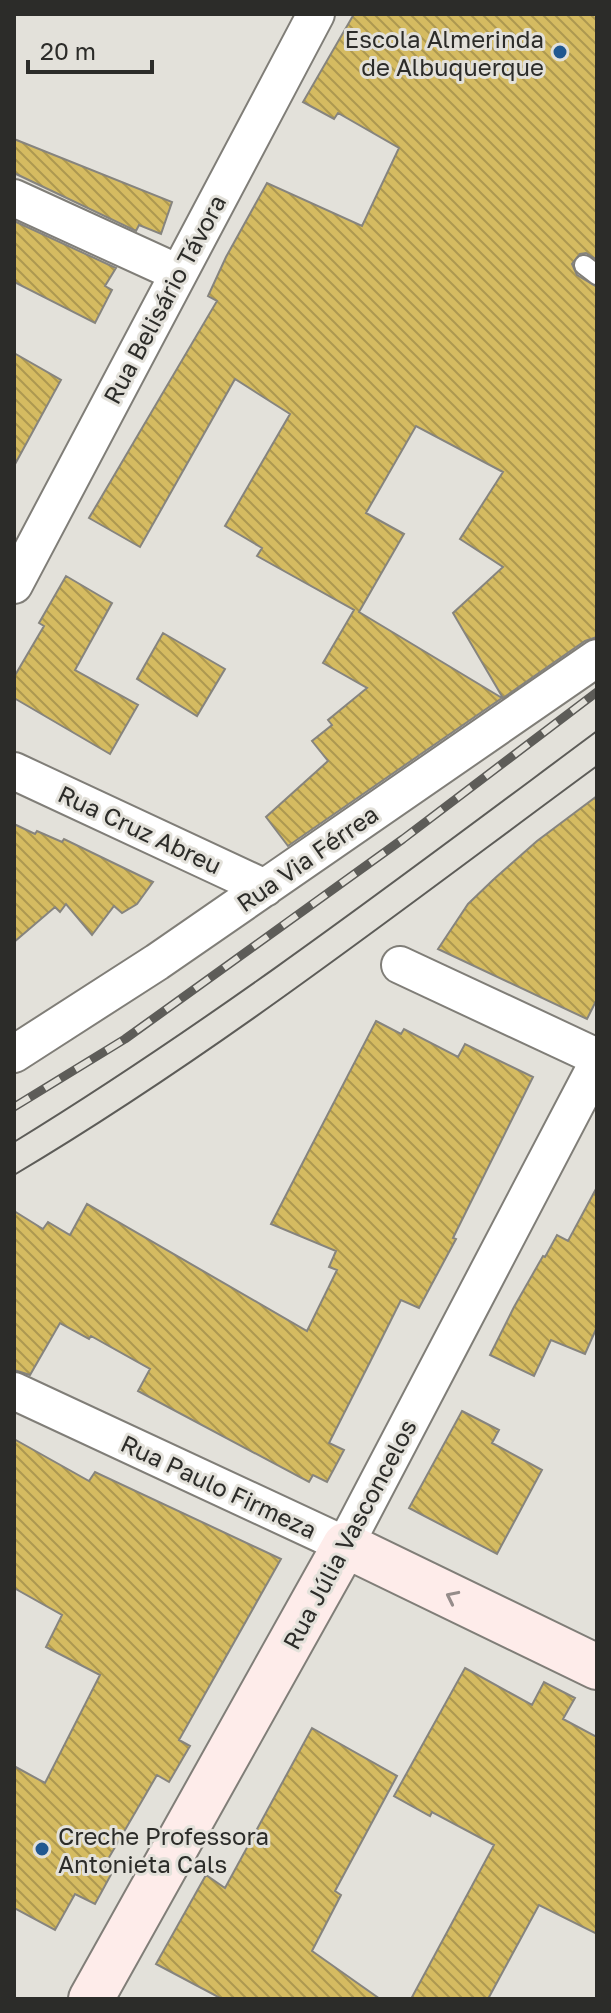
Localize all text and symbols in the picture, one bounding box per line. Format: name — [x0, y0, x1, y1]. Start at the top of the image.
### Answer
scale bar — [28, 24, 152, 74]
place label: Escola Almerinda de Albuquerque — [345, 24, 544, 81]
text: 20 m — [40, 36, 96, 65]
marker: Escola Almerinda de Albuquerque — [551, 43, 569, 61]
street label: Rua Belisário Távora — [97, 190, 231, 408]
street label: Rua Cruz Abreu — [54, 779, 226, 879]
street label: Rua Via Férrea — [231, 799, 383, 917]
street label: Rua Júlia Vasconcelos — [276, 1414, 422, 1654]
street label: Rua Paulo Firmeza — [117, 1428, 321, 1544]
one-way arrow — [446, 1591, 461, 1607]
place label: Creche Professora Antonieta Cals — [58, 1821, 269, 1878]
marker: Creche Professora Antonieta Cals — [33, 1840, 51, 1858]

